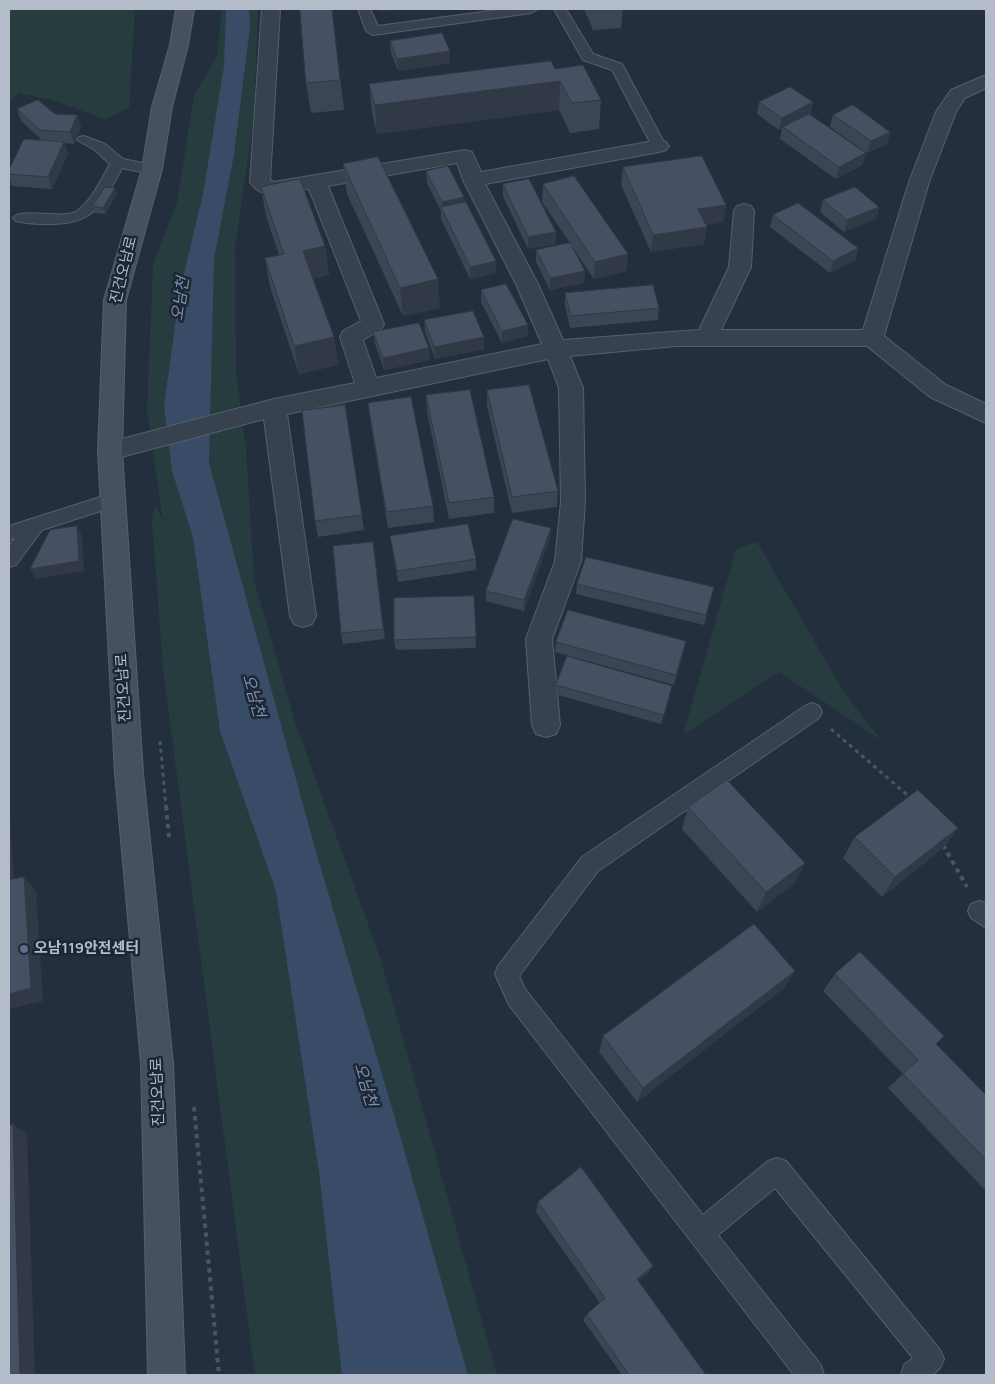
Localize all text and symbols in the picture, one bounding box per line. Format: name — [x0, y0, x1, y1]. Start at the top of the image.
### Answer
street label: 진건오남로 — [107, 234, 141, 306]
water label: 오남천 — [168, 276, 194, 322]
street label: 진건오남로 — [113, 653, 135, 723]
water label: 오남천 — [238, 672, 268, 720]
place label: 오남119안전센터 — [34, 940, 139, 958]
marker: 오남119안전센터 — [18, 943, 30, 955]
street label: 진건오남로 — [148, 1057, 168, 1127]
water label: 오남천 — [350, 1061, 380, 1109]

